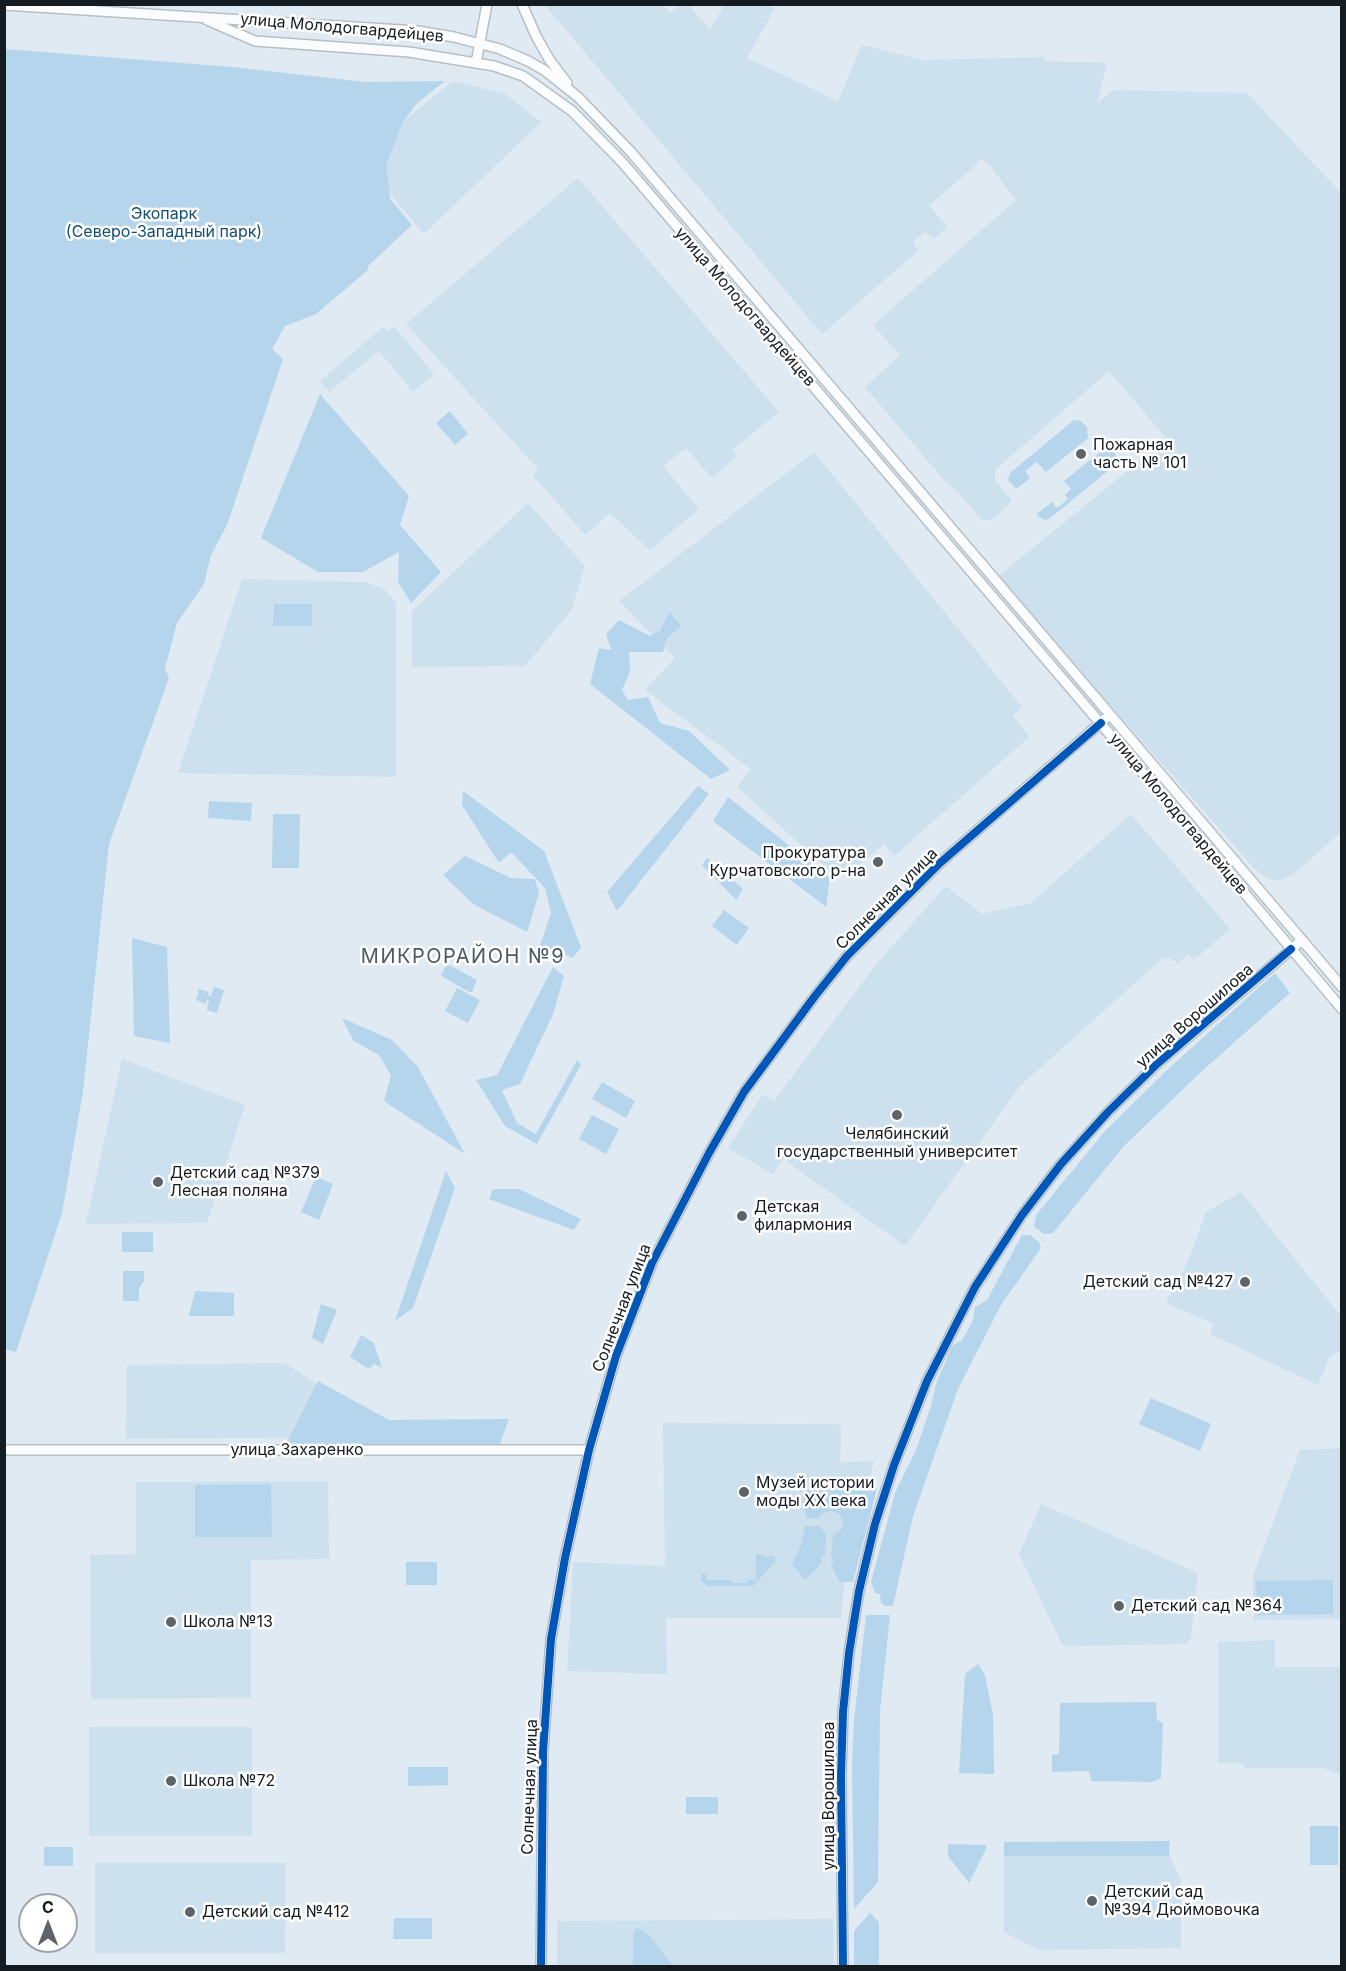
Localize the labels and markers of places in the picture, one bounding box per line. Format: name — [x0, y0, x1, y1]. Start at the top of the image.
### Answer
place label: Пожарная часть № 101 — [1093, 435, 1187, 473]
marker: Пожарная часть № 101 — [1074, 447, 1088, 461]
place label: Прокуратура Курчатовского р-на — [709, 843, 866, 881]
marker: Прокуратура Курчатовского р-на — [871, 855, 885, 869]
marker: Челябинский государственный университет — [890, 1108, 904, 1122]
place label: Челябинский государственный университет — [777, 1124, 1017, 1162]
place label: Детский сад №379 Лесная поляна — [170, 1163, 320, 1201]
marker: Детский сад №379 Лесная поляна — [151, 1175, 165, 1189]
place label: Детская филармония — [754, 1197, 852, 1235]
marker: Детская филармония — [735, 1209, 749, 1223]
place label: Детский сад №427 — [1083, 1272, 1233, 1292]
marker: Детский сад №427 — [1238, 1275, 1252, 1289]
place label: Музей истории моды XX века — [756, 1473, 875, 1511]
marker: Музей истории моды XX века — [737, 1485, 751, 1499]
place label: Детский сад №364 — [1131, 1596, 1282, 1616]
marker: Детский сад №364 — [1112, 1599, 1126, 1613]
place label: Школа №13 — [183, 1612, 273, 1632]
marker: Школа №13 — [164, 1615, 178, 1629]
place label: Школа №72 — [183, 1771, 275, 1791]
marker: Школа №72 — [164, 1774, 178, 1788]
place label: Детский сад №394 Дюймовочка — [1104, 1882, 1260, 1920]
marker: Детский сад №394 Дюймовочка — [1085, 1894, 1099, 1908]
place label: Детский сад №412 — [202, 1902, 349, 1922]
marker: Детский сад №412 — [183, 1905, 197, 1919]

